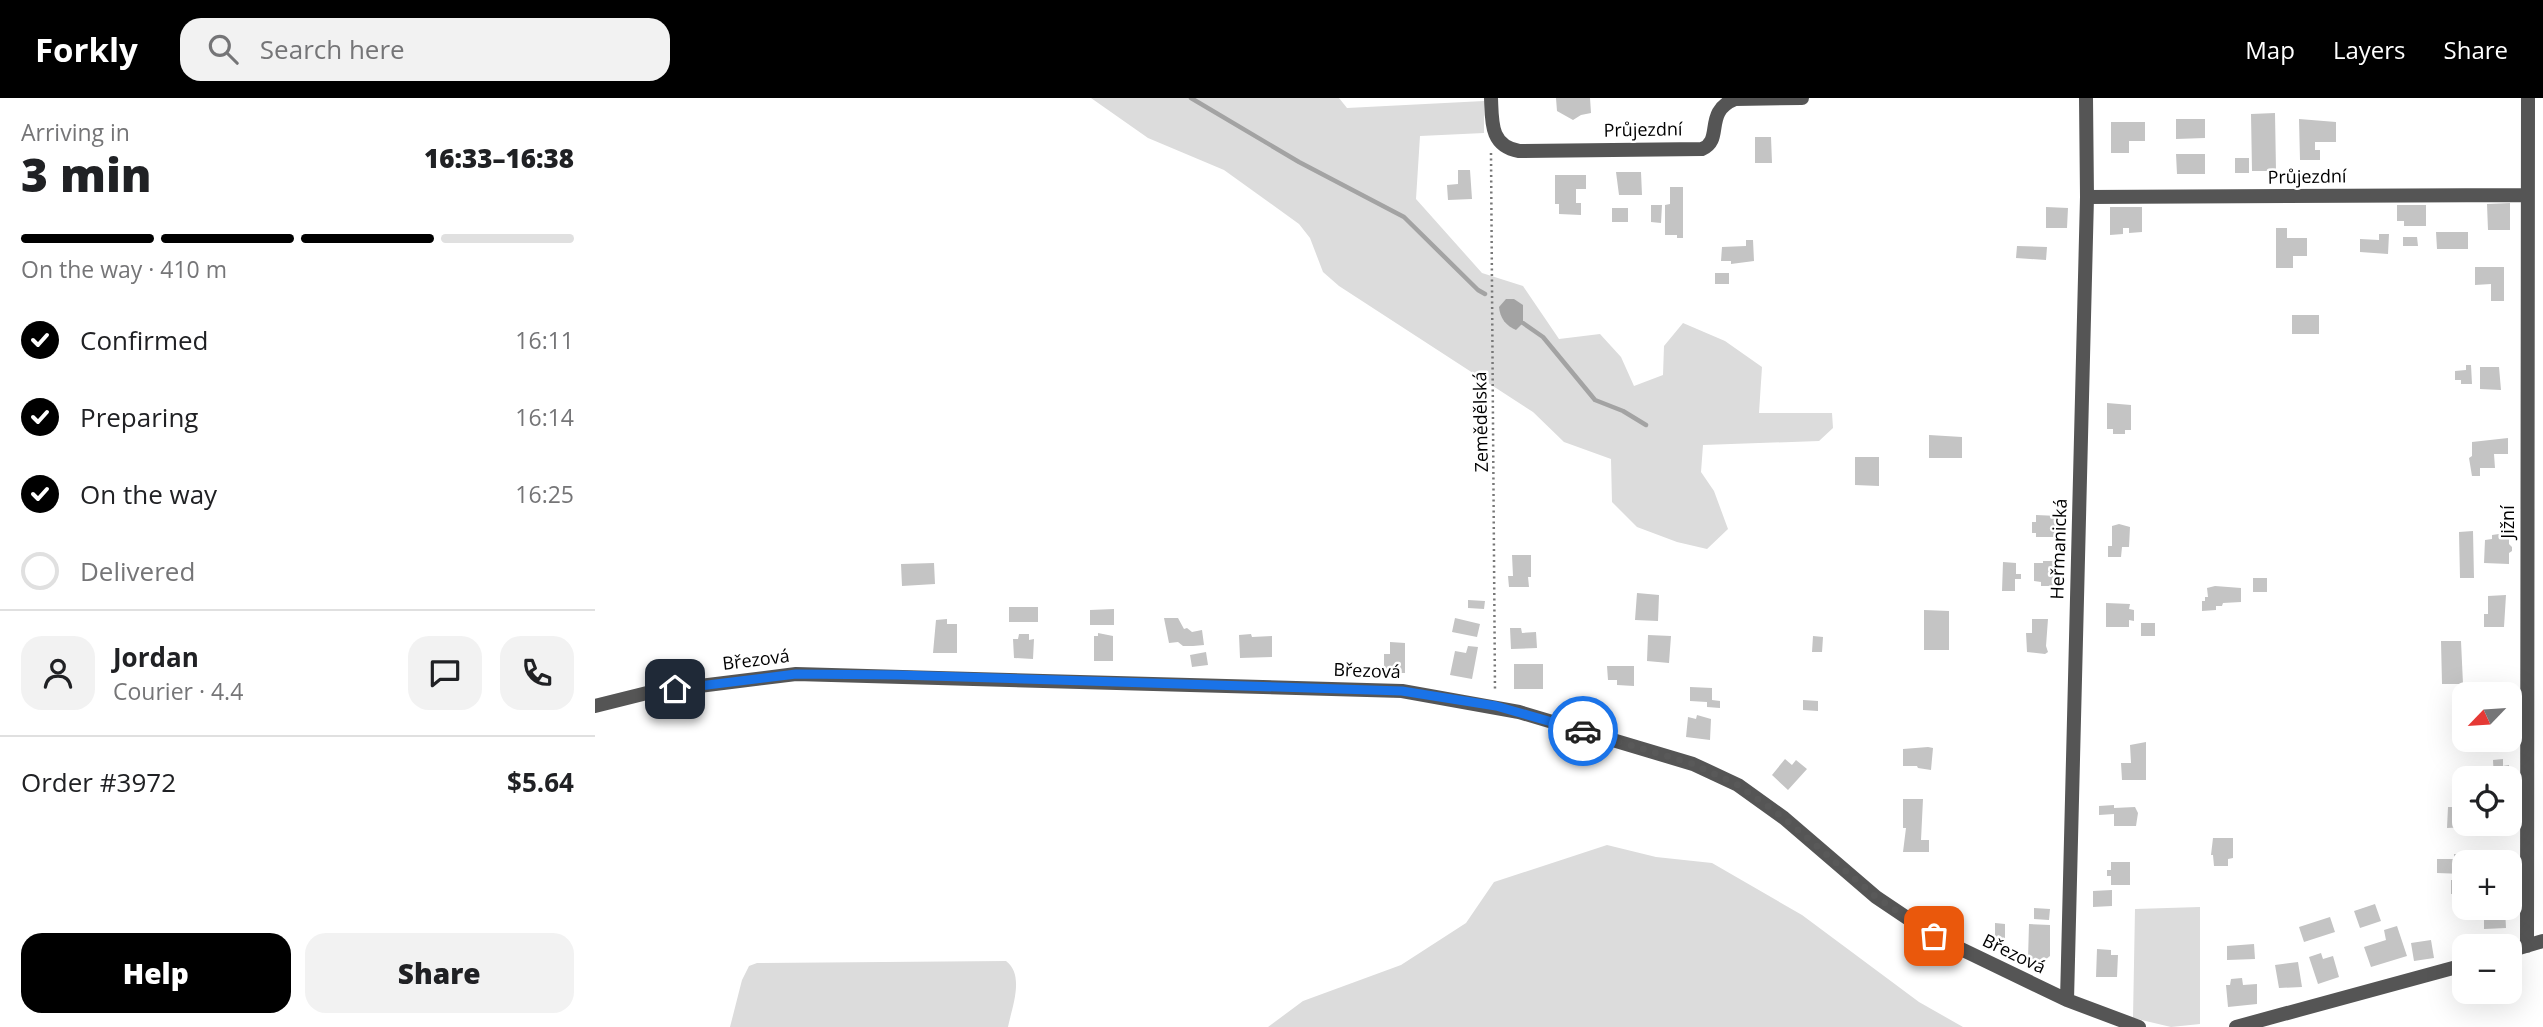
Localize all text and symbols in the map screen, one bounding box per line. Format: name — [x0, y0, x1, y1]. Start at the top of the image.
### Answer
search box — [180, 18, 670, 81]
text: Forkly — [35, 27, 138, 72]
icon: search — [204, 30, 242, 68]
text: Search here — [260, 31, 405, 67]
text: Map — [2245, 33, 2295, 66]
text: Layers — [2333, 33, 2406, 66]
text: Share — [2444, 33, 2508, 66]
text: Arriving in — [21, 116, 130, 148]
street label: Průjezdní — [1603, 116, 1683, 142]
text: 16:33–16:38 — [424, 140, 574, 176]
text: 3 min — [21, 143, 152, 205]
street label: Průjezdní — [2267, 163, 2347, 189]
text: On the way · 410 m — [21, 253, 227, 285]
icon: check — [21, 321, 59, 359]
text: Confirmed — [80, 322, 208, 358]
text: 16:11 — [515, 324, 574, 356]
street label: Zemědělská — [1467, 371, 1493, 473]
icon: check — [21, 398, 59, 436]
text: Preparing — [80, 399, 198, 435]
text: 16:14 — [515, 401, 574, 433]
icon: check — [21, 475, 59, 513]
text: On the way — [80, 476, 217, 512]
text: 16:25 — [515, 478, 574, 510]
street label: Heřmanická — [2044, 498, 2072, 600]
street label: Jižní — [2495, 505, 2519, 541]
text: Delivered — [80, 553, 195, 589]
button: person — [21, 636, 95, 710]
button: chat — [408, 636, 482, 710]
button: phone — [500, 636, 574, 710]
text: Jordan — [113, 639, 199, 675]
street label: Březová — [721, 643, 791, 675]
street label: Březová — [1333, 657, 1401, 683]
pin — [645, 659, 705, 719]
icon: home — [656, 670, 694, 708]
text: Courier · 4.4 — [113, 675, 243, 707]
north arrow — [2452, 682, 2522, 752]
map controls — [2452, 682, 2522, 1004]
courier — [1548, 696, 1618, 766]
icon: car — [1564, 712, 1602, 750]
text: Order #3972 — [21, 764, 176, 800]
text: $5.64 — [507, 764, 574, 800]
button: locate — [2452, 766, 2522, 836]
button: + — [2452, 850, 2522, 920]
pin — [1904, 906, 1964, 966]
icon: bag — [1915, 917, 1953, 955]
street label: Březová — [1979, 928, 2050, 979]
button: Help — [21, 933, 291, 1013]
button: Share — [305, 933, 574, 1013]
button: − — [2452, 934, 2522, 1004]

